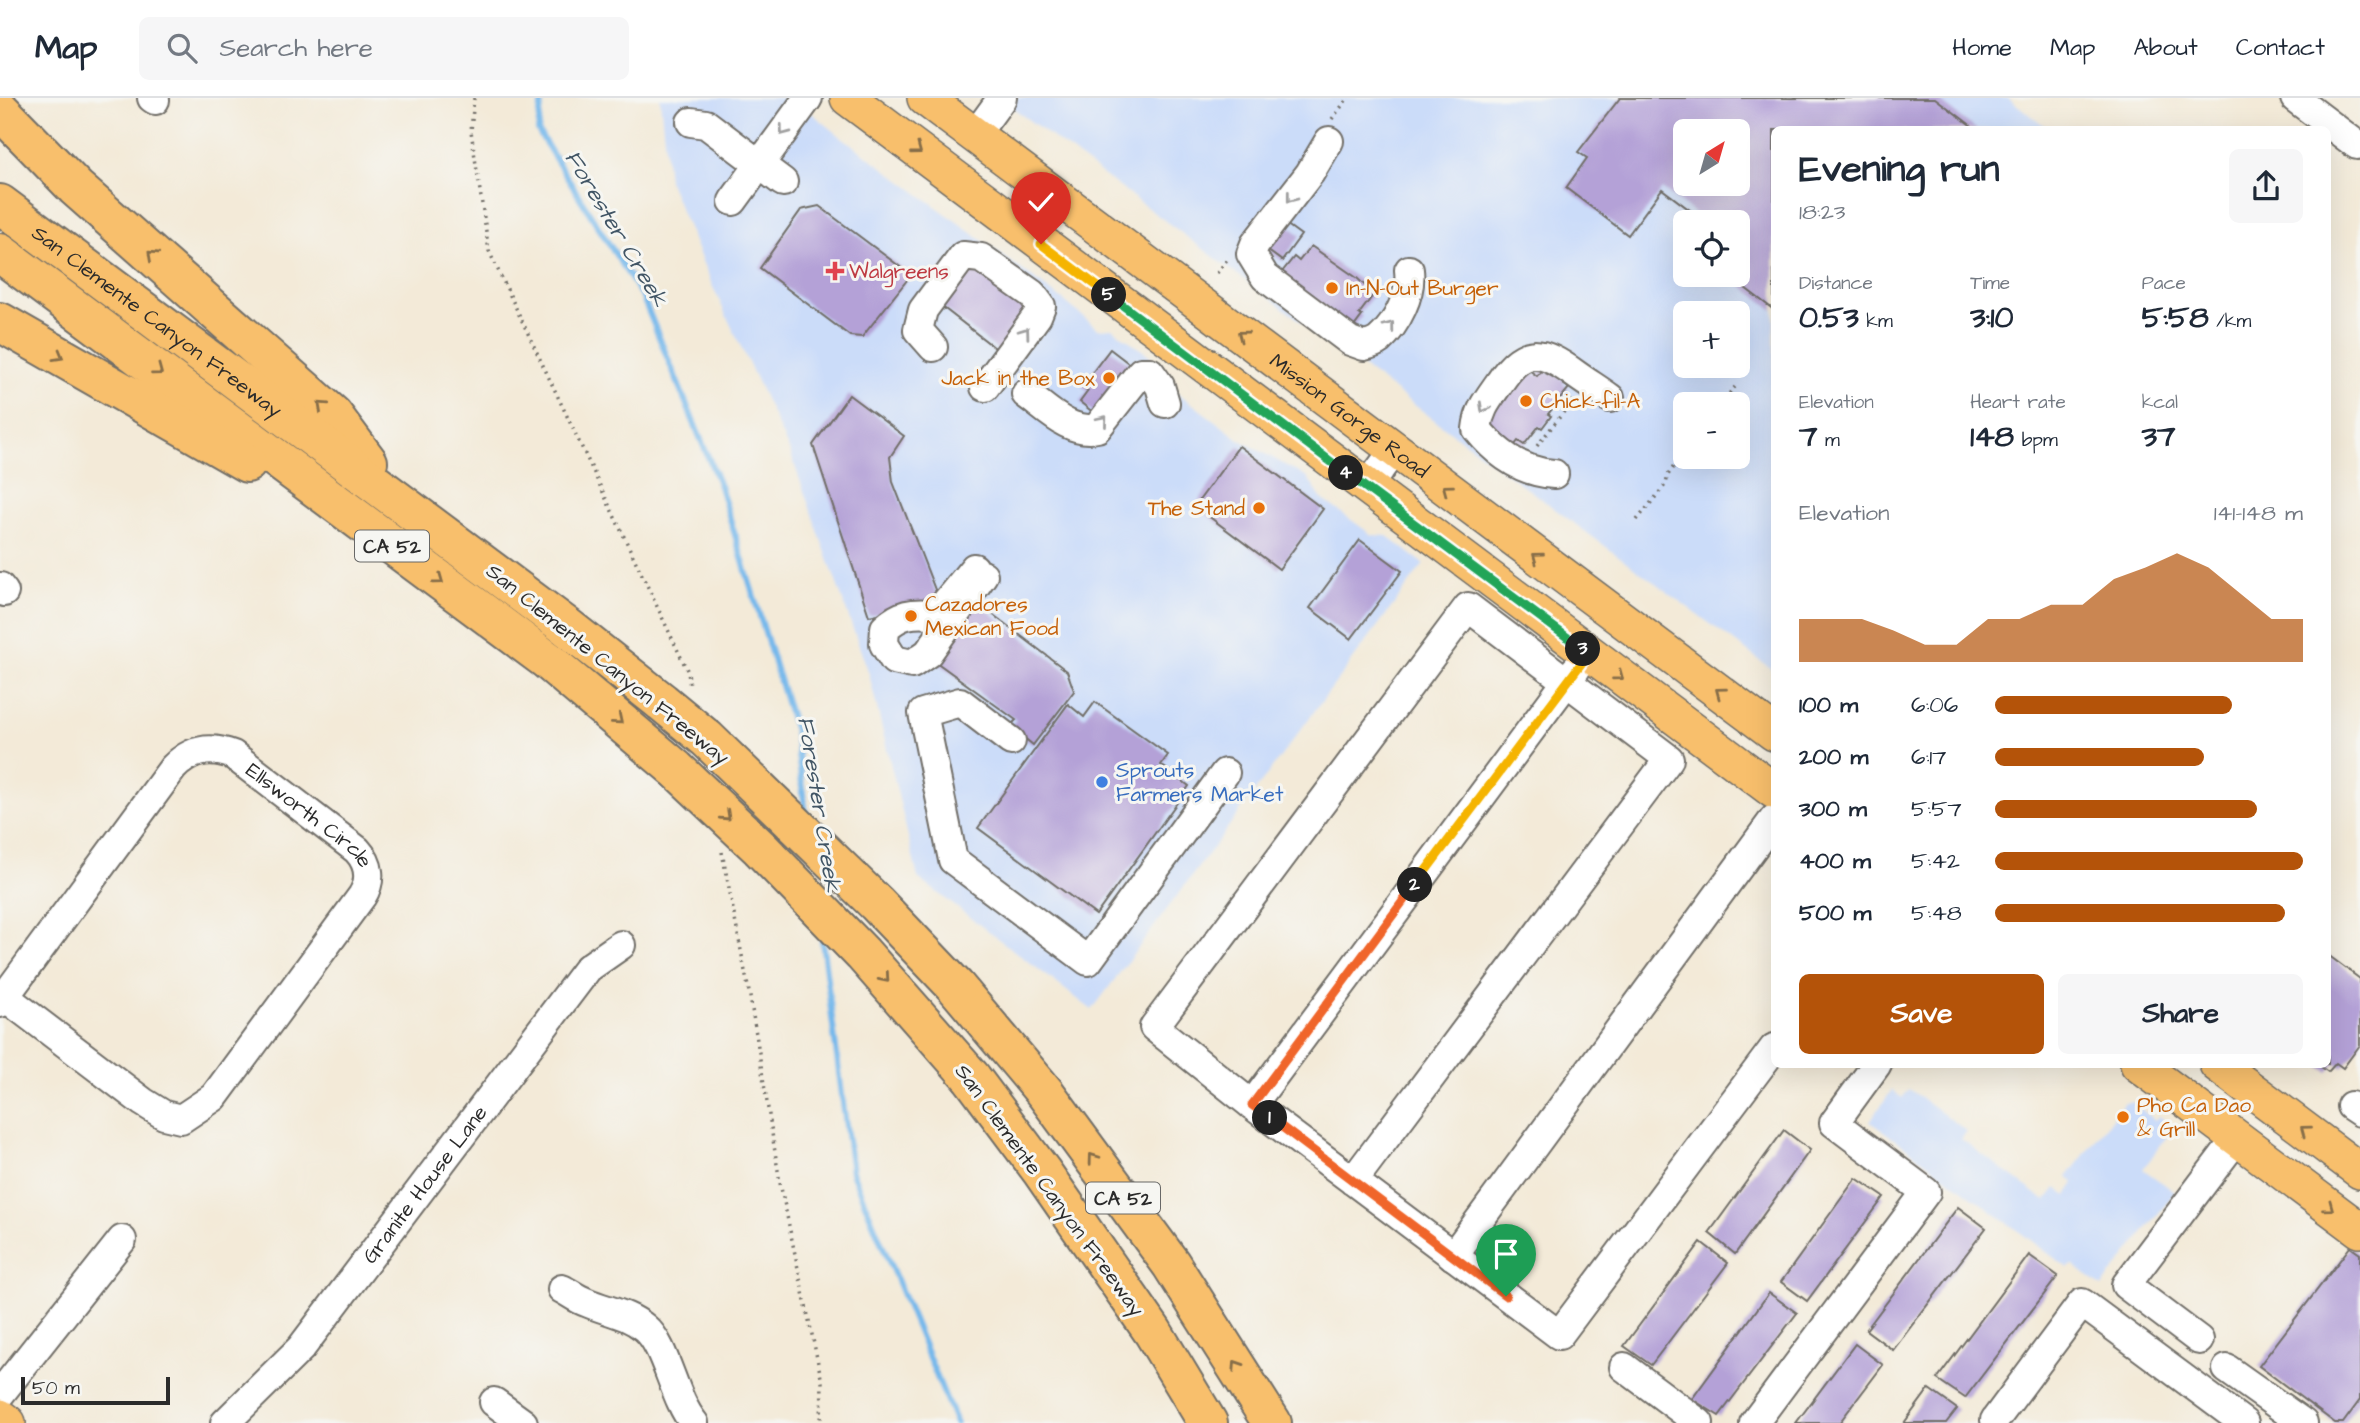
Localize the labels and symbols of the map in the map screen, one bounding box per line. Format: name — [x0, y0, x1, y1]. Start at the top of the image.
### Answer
north arrow — [1673, 119, 1750, 196]
one-way arrow — [779, 123, 792, 136]
one-way arrow — [909, 142, 922, 154]
water label: Forester Creek — [557, 144, 676, 313]
pin — [1011, 172, 1071, 244]
one-way arrow — [1286, 190, 1299, 203]
street label: San Clemente Canyon Freeway — [26, 219, 288, 426]
one-way arrow — [147, 251, 160, 263]
place label: Walgreens — [849, 257, 949, 288]
marker: Walgreens — [827, 263, 843, 279]
place label: In-N-Out Burger — [1346, 274, 1499, 305]
pin: 5 — [1092, 278, 1126, 312]
marker: In-N-Out Burger — [1324, 280, 1340, 296]
one-way arrow — [1382, 321, 1394, 333]
one-way arrow — [1017, 327, 1030, 340]
one-way arrow — [1237, 331, 1249, 344]
street label: Mission Gorge Road — [1263, 347, 1435, 485]
one-way arrow — [52, 348, 65, 361]
one-way arrow — [150, 362, 163, 375]
place label: Jack in the Box — [941, 364, 1095, 393]
marker: Jack in the Box — [1101, 370, 1117, 386]
place label: Chick-fil-A — [1540, 387, 1641, 416]
marker: Chick-fil-A — [1518, 393, 1534, 409]
one-way arrow — [1478, 400, 1492, 413]
one-way arrow — [317, 402, 330, 414]
one-way arrow — [1095, 415, 1108, 427]
pin: 4 — [1328, 456, 1364, 490]
one-way arrow — [1443, 485, 1455, 498]
place label: The Stand — [1148, 494, 1245, 523]
marker: The Stand — [1251, 500, 1267, 516]
road number: CA 52 — [355, 530, 429, 561]
one-way arrow — [1532, 552, 1545, 565]
street label: San Clemente Canyon Freeway — [479, 557, 736, 774]
one-way arrow — [431, 571, 443, 584]
place label: Cazadores Mexican Food — [925, 590, 1059, 643]
marker: Cazadores Mexican Food — [903, 608, 919, 624]
pin: 3 — [1566, 632, 1600, 666]
one-way arrow — [1611, 667, 1623, 680]
one-way arrow — [1715, 688, 1728, 701]
one-way arrow — [609, 712, 622, 724]
water label: Forester Creek — [789, 714, 849, 895]
street label: Ellsworth Circle — [240, 756, 380, 872]
place label: Sprouts Farmers Market — [1116, 756, 1284, 809]
marker: Sprouts Farmers Market — [1094, 774, 1110, 790]
one-way arrow — [717, 807, 730, 820]
pin: 2 — [1398, 868, 1432, 902]
one-way arrow — [877, 970, 889, 983]
street label: San Clemente Canyon Freeway — [946, 1058, 1151, 1324]
place label: Pho Ca Dao & Grill — [2137, 1091, 2251, 1144]
street label: Granite House Lane — [356, 1099, 494, 1270]
pin: 1 — [1252, 1100, 1288, 1136]
marker: Pho Ca Dao & Grill — [2115, 1109, 2131, 1125]
one-way arrow — [2300, 1126, 2313, 1138]
one-way arrow — [1089, 1153, 1102, 1166]
road number: CA 52 — [1086, 1182, 1160, 1214]
one-way arrow — [2321, 1199, 2334, 1211]
pin — [1476, 1224, 1536, 1296]
one-way arrow — [1232, 1359, 1245, 1372]
scale bar — [21, 1374, 170, 1406]

